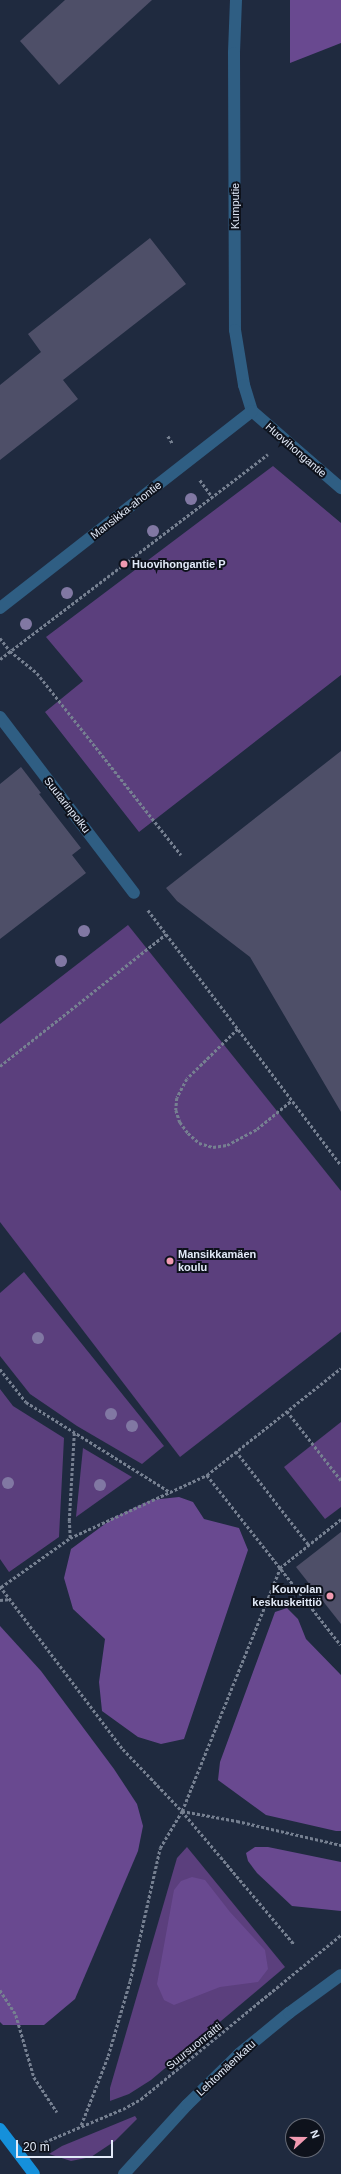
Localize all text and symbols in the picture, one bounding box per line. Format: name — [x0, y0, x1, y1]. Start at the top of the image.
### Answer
street label: Kumputie — [228, 183, 242, 229]
street label: Huovihongantie — [263, 420, 329, 480]
street label: Mansikka-ahontie — [88, 478, 164, 542]
place label: Huovihongantie P — [132, 557, 226, 571]
marker: Huovihongantie P — [119, 559, 129, 569]
street label: Suutarinpolku — [41, 774, 93, 836]
place label: Mansikkamäen koulu — [178, 1248, 256, 1274]
marker: Mansikkamäen koulu — [165, 1256, 175, 1266]
place label: Kouvolan keskuskeittiö — [252, 1583, 322, 1609]
marker: Kouvolan keskuskeittiö — [325, 1591, 335, 1601]
street label: Suursuonraitti — [163, 2020, 225, 2072]
street label: Lehtomäenkatu — [194, 2037, 258, 2099]
north arrow — [285, 2118, 325, 2158]
text: N — [308, 2128, 322, 2140]
scale bar — [18, 2132, 115, 2158]
text: 20 m — [23, 2140, 50, 2154]

